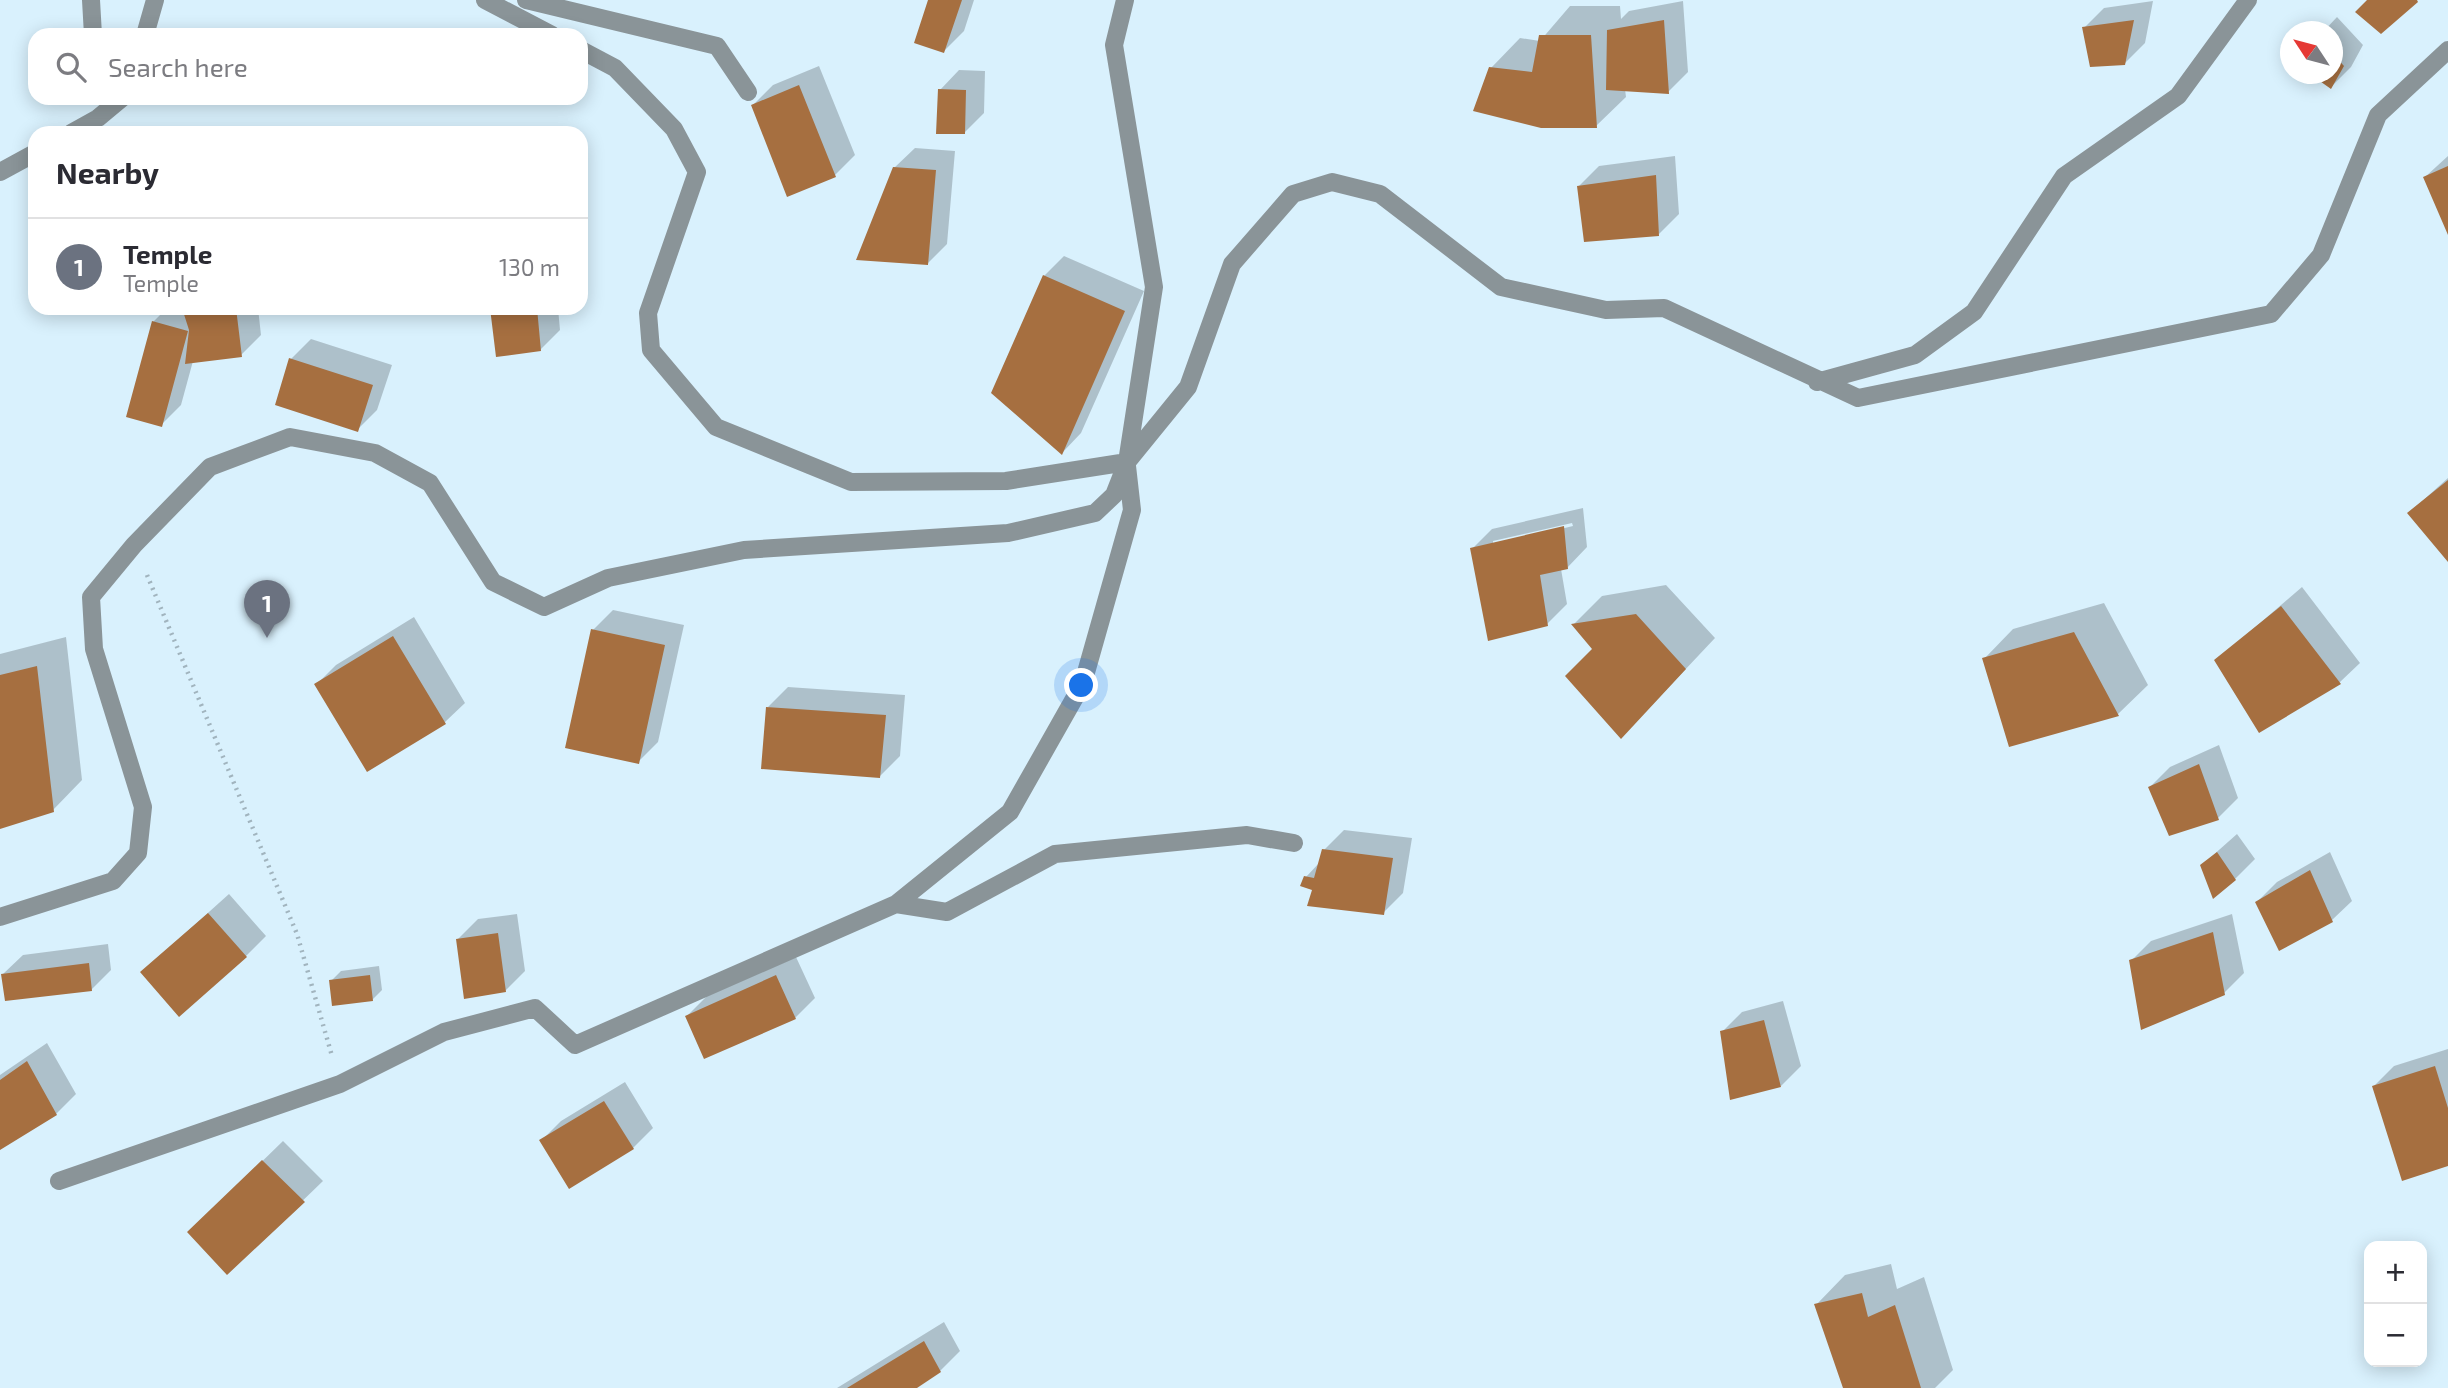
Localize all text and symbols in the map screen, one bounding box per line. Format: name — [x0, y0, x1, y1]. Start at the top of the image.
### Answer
north arrow — [2280, 21, 2343, 84]
search box — [28, 28, 588, 105]
icon: search — [52, 48, 90, 86]
text: Search here — [108, 51, 248, 82]
text: Nearby — [56, 154, 159, 190]
text: Temple — [123, 238, 212, 269]
text: 1 — [74, 253, 84, 281]
text: 130 m — [499, 253, 560, 281]
text: Temple — [123, 269, 199, 297]
pin: 1 — [244, 580, 290, 638]
your location — [1064, 668, 1098, 702]
map controls — [2364, 1241, 2427, 1367]
button: + — [2364, 1241, 2427, 1304]
button: − — [2364, 1304, 2427, 1367]

